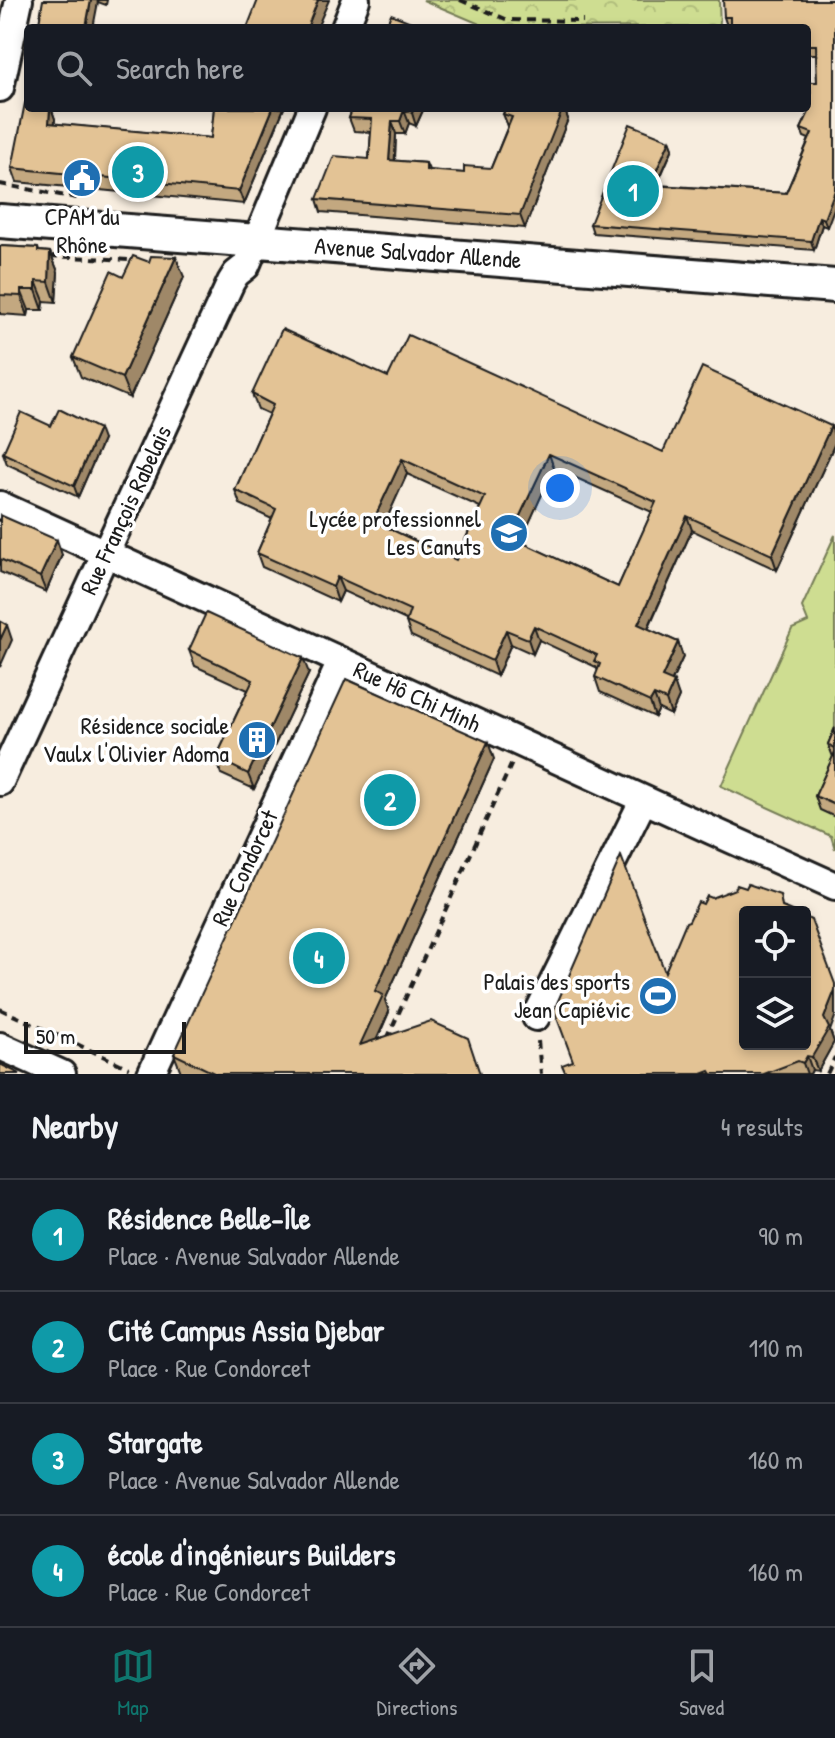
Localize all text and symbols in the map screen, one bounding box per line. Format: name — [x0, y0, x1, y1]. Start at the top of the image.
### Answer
search box — [24, 24, 811, 112]
icon: search — [52, 46, 96, 90]
text: Search here — [116, 48, 244, 88]
pin: 3 — [112, 142, 164, 202]
public building icon: CPAM du Rhône — [61, 157, 103, 199]
pin: 1 — [607, 161, 659, 221]
place label: CPAM du Rhône — [44, 200, 120, 260]
street label: Avenue Salvador Allende — [314, 229, 523, 275]
street label: Rue François Rabelais — [72, 420, 178, 599]
your location — [540, 468, 580, 508]
place label: Lycée professionnel Les Canuts — [309, 502, 482, 562]
school or university icon: Lycée professionnel Les Canuts — [488, 512, 530, 554]
street label: Rue Hô Chi Minh — [349, 653, 486, 739]
place label: Résidence sociale Vaulx l'Olivier Adoma — [43, 709, 229, 769]
building icon: Résidence sociale Vaulx l'Olivier Adoma — [236, 719, 278, 761]
pin: 2 — [364, 770, 416, 830]
street label: Rue Condorcet — [203, 804, 285, 931]
map controls — [739, 906, 811, 1050]
button: locate — [739, 906, 811, 978]
pin: 4 — [293, 928, 345, 988]
place label: Palais des sports Jean Capiévic — [484, 965, 631, 1025]
sports icon: Palais des sports Jean Capiévic — [637, 975, 679, 1017]
button: layers — [739, 978, 811, 1050]
scale bar — [24, 1018, 186, 1054]
text: 50 m — [36, 1021, 75, 1051]
text: Nearby — [32, 1103, 118, 1149]
text: 4 results — [721, 1109, 803, 1144]
text: Résidence Belle-Île — [108, 1198, 311, 1238]
text: 1 — [53, 1218, 63, 1253]
text: 90 m — [758, 1218, 803, 1253]
text: Place · Avenue Salvador Allende — [108, 1238, 400, 1273]
text: Cité Campus Assia Djebar — [108, 1310, 384, 1350]
text: 2 — [52, 1330, 64, 1365]
text: 110 m — [749, 1330, 803, 1365]
text: Place · Rue Condorcet — [108, 1350, 310, 1385]
text: Stargate — [108, 1422, 203, 1462]
text: 3 — [52, 1442, 64, 1477]
text: 160 m — [748, 1442, 803, 1477]
text: Place · Avenue Salvador Allende — [108, 1462, 400, 1497]
text: école d'ingénieurs Builders — [108, 1534, 396, 1574]
text: 4 — [53, 1554, 63, 1589]
text: 160 m — [748, 1554, 803, 1589]
text: Place · Rue Condorcet — [108, 1574, 310, 1609]
tab: Map — [111, 1644, 155, 1722]
tab: Directions — [377, 1644, 458, 1722]
tab: Saved — [679, 1644, 724, 1722]

